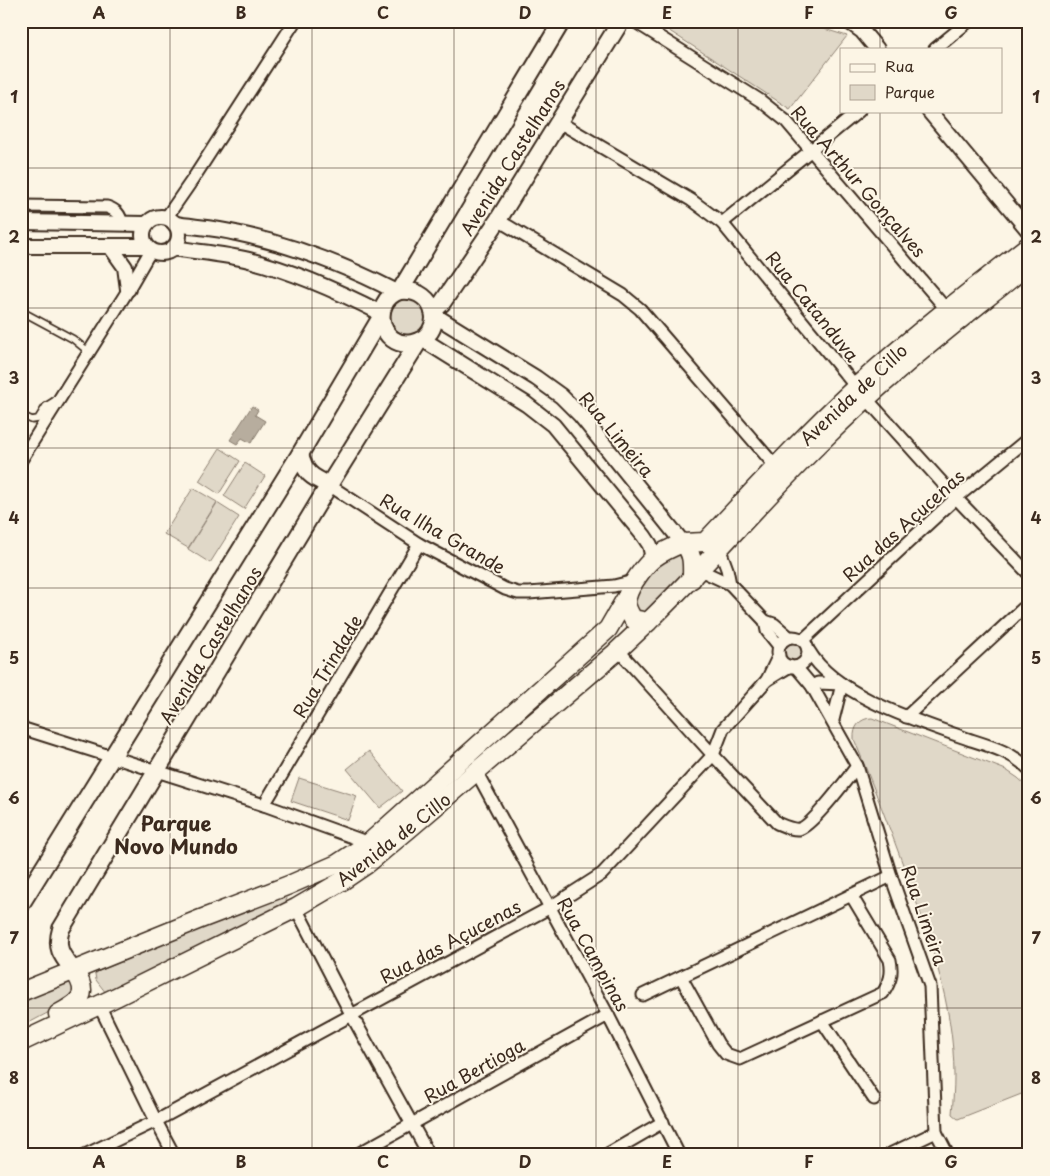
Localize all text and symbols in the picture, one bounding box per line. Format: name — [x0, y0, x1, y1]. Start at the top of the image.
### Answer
text: A — [93, 0, 106, 24]
text: B — [236, 0, 247, 24]
text: C — [377, 0, 389, 24]
text: D — [519, 0, 531, 24]
text: E — [662, 0, 672, 24]
text: F — [804, 0, 814, 24]
text: G — [944, 0, 958, 24]
legend — [840, 48, 1002, 112]
text: Rua — [885, 54, 914, 77]
street label: Avenida Castelhanos — [453, 74, 571, 240]
text: Parque — [885, 80, 935, 103]
text: 1 — [10, 84, 18, 108]
text: 1 — [1032, 84, 1040, 108]
street label: Rua Arthur Gonçalves — [785, 99, 933, 263]
text: 2 — [8, 224, 20, 248]
text: 2 — [1030, 224, 1042, 248]
street label: Rua Catanduva — [760, 245, 866, 367]
street label: Avenida de Cillo — [793, 337, 913, 451]
text: 3 — [9, 365, 19, 389]
text: 3 — [1031, 365, 1041, 389]
street label: Rua Limeira — [573, 385, 661, 483]
street label: Rua das Açucenas — [836, 463, 970, 587]
street label: Rua Ilha Grande — [375, 486, 511, 580]
text: 4 — [9, 505, 20, 529]
text: 4 — [1031, 505, 1042, 529]
street label: Avenida Castelhanos — [152, 561, 268, 729]
street label: Rua Trindade — [286, 609, 368, 723]
text: 5 — [9, 645, 19, 669]
text: 5 — [1031, 645, 1041, 669]
text: 6 — [8, 785, 20, 809]
text: 6 — [1030, 785, 1042, 809]
street label: Avenida de Cillo — [330, 786, 456, 892]
district label: Parque Novo Mundo — [114, 808, 238, 861]
street label: Rua Limeira — [895, 861, 955, 969]
street label: Rua das Açucenas — [375, 892, 525, 990]
street label: Rua Campinas — [551, 892, 637, 1016]
text: 7 — [9, 925, 19, 949]
text: 7 — [1031, 925, 1041, 949]
street label: Rua Bertioga — [418, 1031, 530, 1109]
text: 8 — [9, 1065, 19, 1089]
text: 8 — [1031, 1065, 1041, 1089]
text: A — [93, 1149, 106, 1173]
text: B — [236, 1149, 247, 1173]
text: C — [377, 1149, 389, 1173]
text: D — [519, 1149, 531, 1173]
text: E — [662, 1149, 672, 1173]
text: F — [804, 1149, 814, 1173]
text: G — [944, 1149, 958, 1173]

